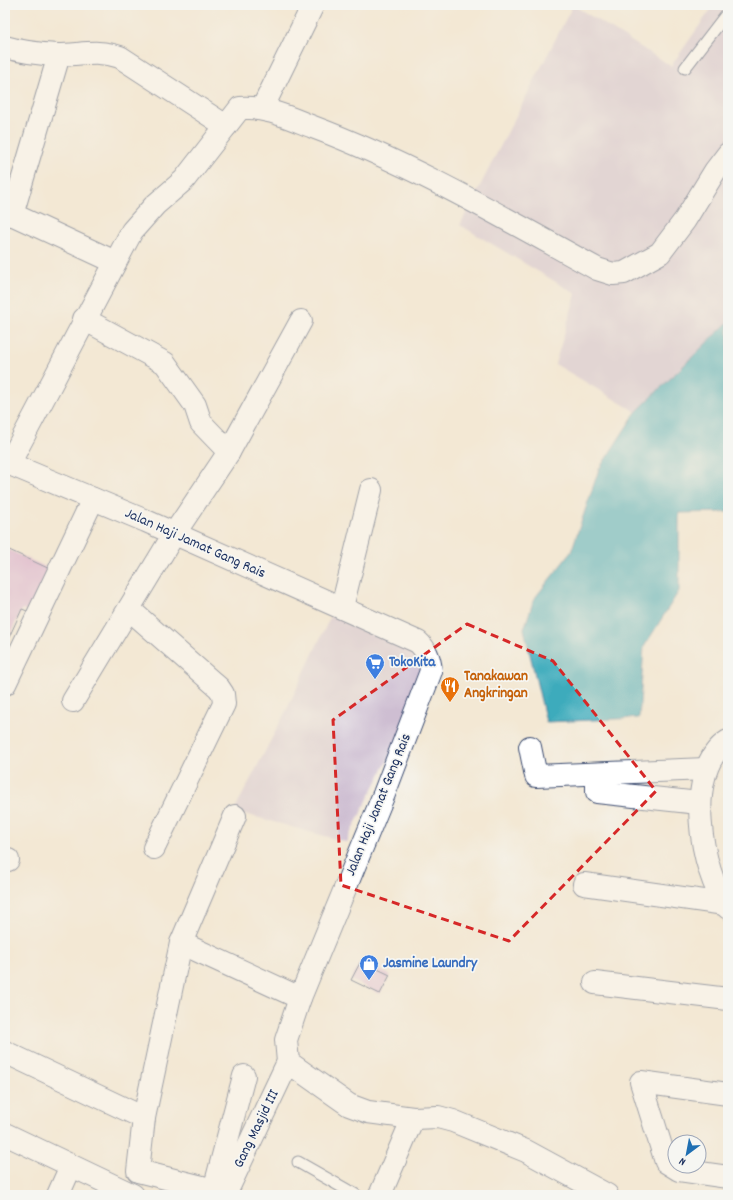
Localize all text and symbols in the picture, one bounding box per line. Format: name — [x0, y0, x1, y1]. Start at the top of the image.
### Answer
street label: Jalan Haji Jamat Gang Rais — [121, 503, 269, 585]
supermarket icon: TokoKita — [364, 652, 386, 680]
place label: TokoKita — [389, 652, 436, 674]
place label: Tanakawan Angkringan — [464, 666, 528, 705]
restaurant icon: Tanakawan Angkringan — [439, 675, 461, 703]
street label: Jalan Haji Jamat Gang Rais — [340, 730, 418, 880]
shop icon: Jasmine Laundry — [358, 953, 380, 981]
place label: Jasmine Laundry — [383, 953, 478, 975]
street label: Gang Masjid III — [229, 1086, 286, 1172]
north arrow — [667, 1134, 707, 1174]
text: N — [676, 1152, 689, 1169]

